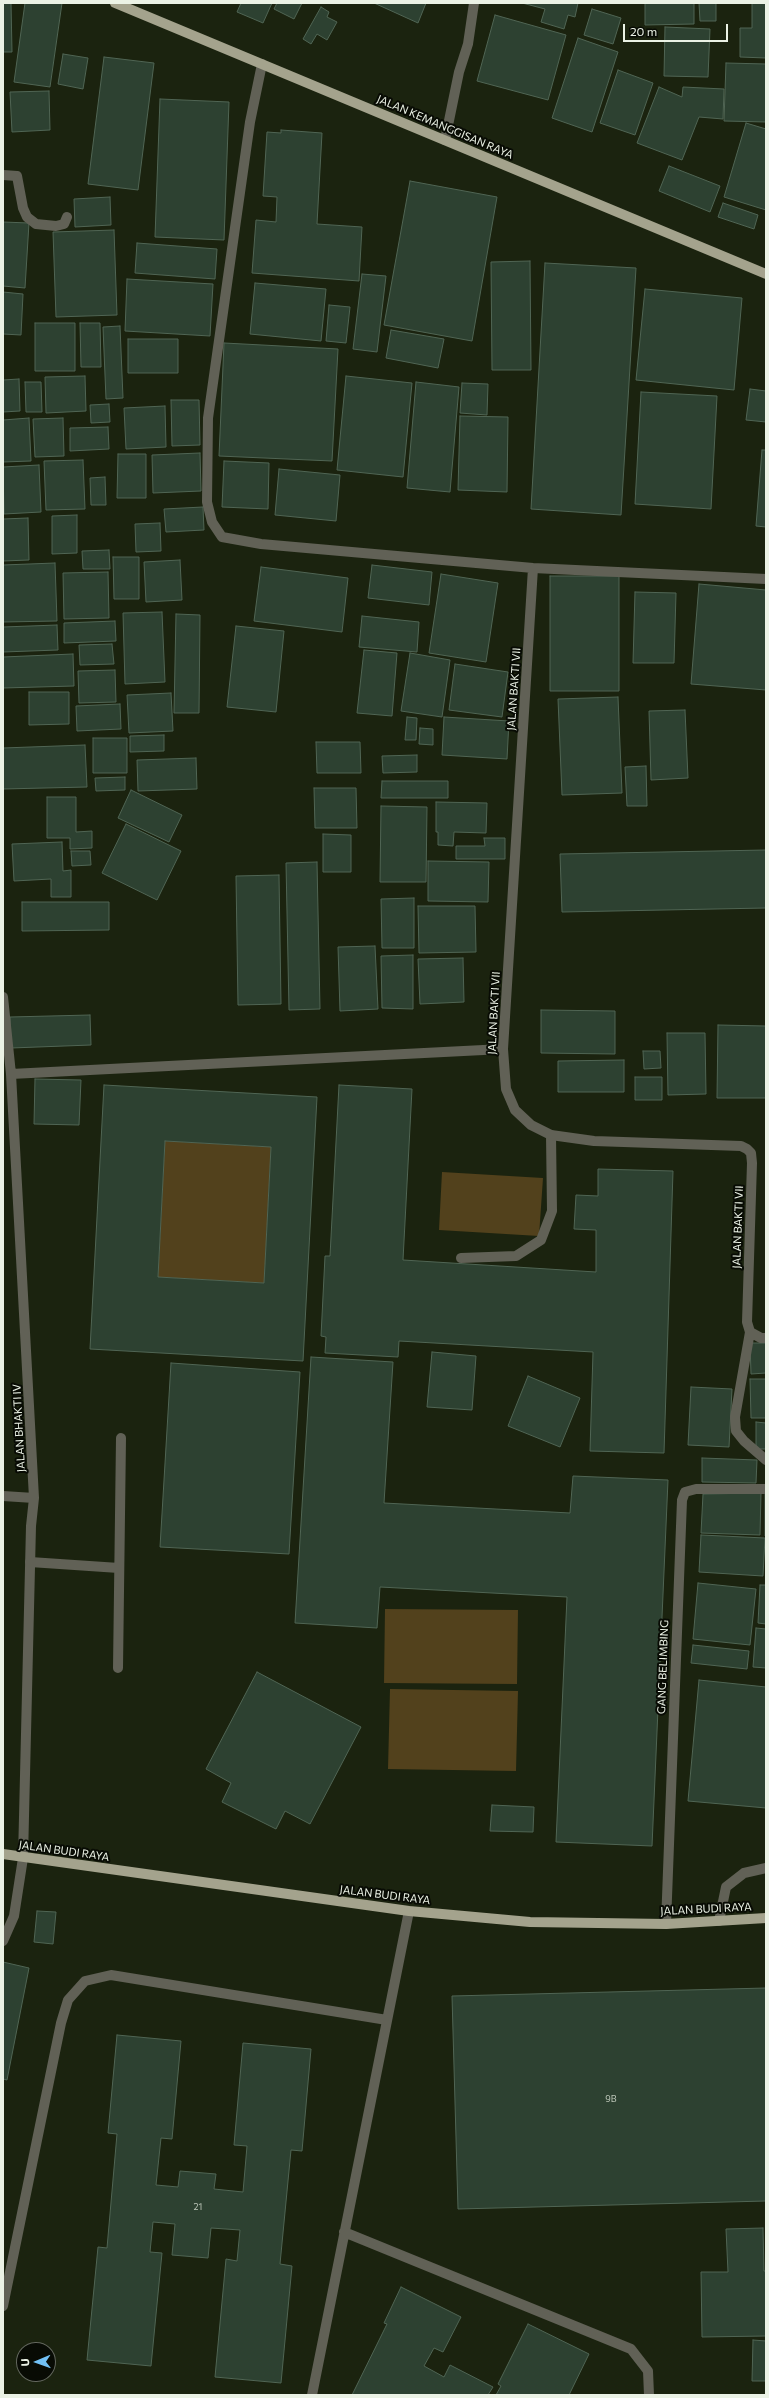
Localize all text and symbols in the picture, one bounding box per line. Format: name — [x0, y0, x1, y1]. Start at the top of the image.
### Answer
scale bar — [625, 16, 730, 42]
text: 20 m — [630, 24, 657, 38]
street label: JALAN KEMANGGISAN RAYA — [375, 92, 515, 162]
street label: JALAN BAKTI VII — [505, 647, 523, 731]
street label: JALAN BAKTI VII — [485, 971, 503, 1055]
street label: JALAN BAKTI VII — [730, 1185, 746, 1269]
street label: JALAN BHAKTI IV — [10, 1384, 28, 1472]
street label: GANG BELIMBING — [655, 1620, 671, 1714]
street label: JALAN BUDI RAYA — [18, 1838, 110, 1864]
street label: JALAN BUDI RAYA — [339, 1883, 431, 1907]
street label: JALAN BUDI RAYA — [660, 1900, 752, 1918]
house number: 9B — [605, 2094, 617, 2104]
house number: 21 — [194, 2202, 202, 2212]
north arrow — [16, 2342, 56, 2382]
text: U — [18, 2358, 31, 2367]

